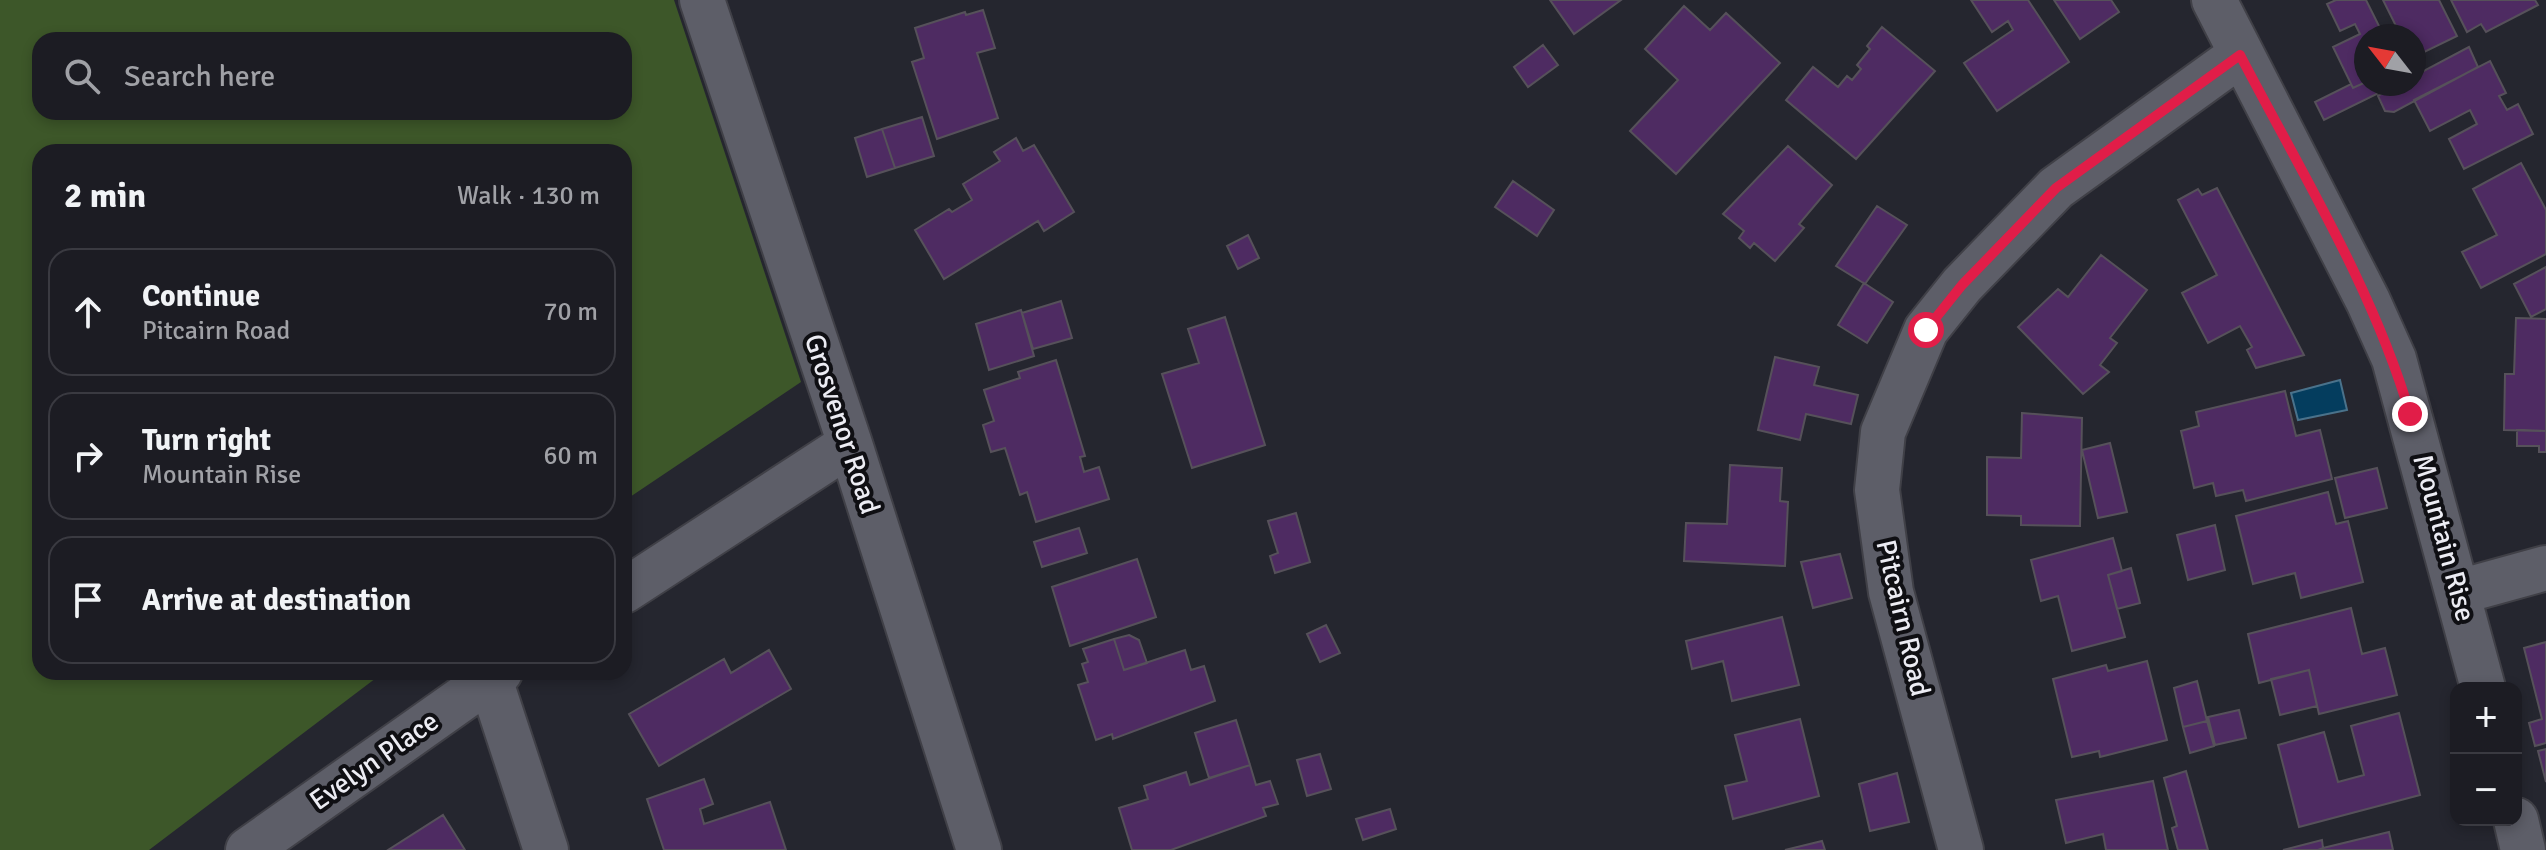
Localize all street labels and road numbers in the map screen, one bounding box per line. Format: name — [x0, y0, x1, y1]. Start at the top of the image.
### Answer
street label: Grosvenor Road — [797, 330, 887, 518]
street label: Mountain Rise — [2405, 451, 2483, 625]
street label: Pitcairn Road — [1868, 536, 1938, 700]
street label: Evelyn Place — [303, 704, 445, 818]

